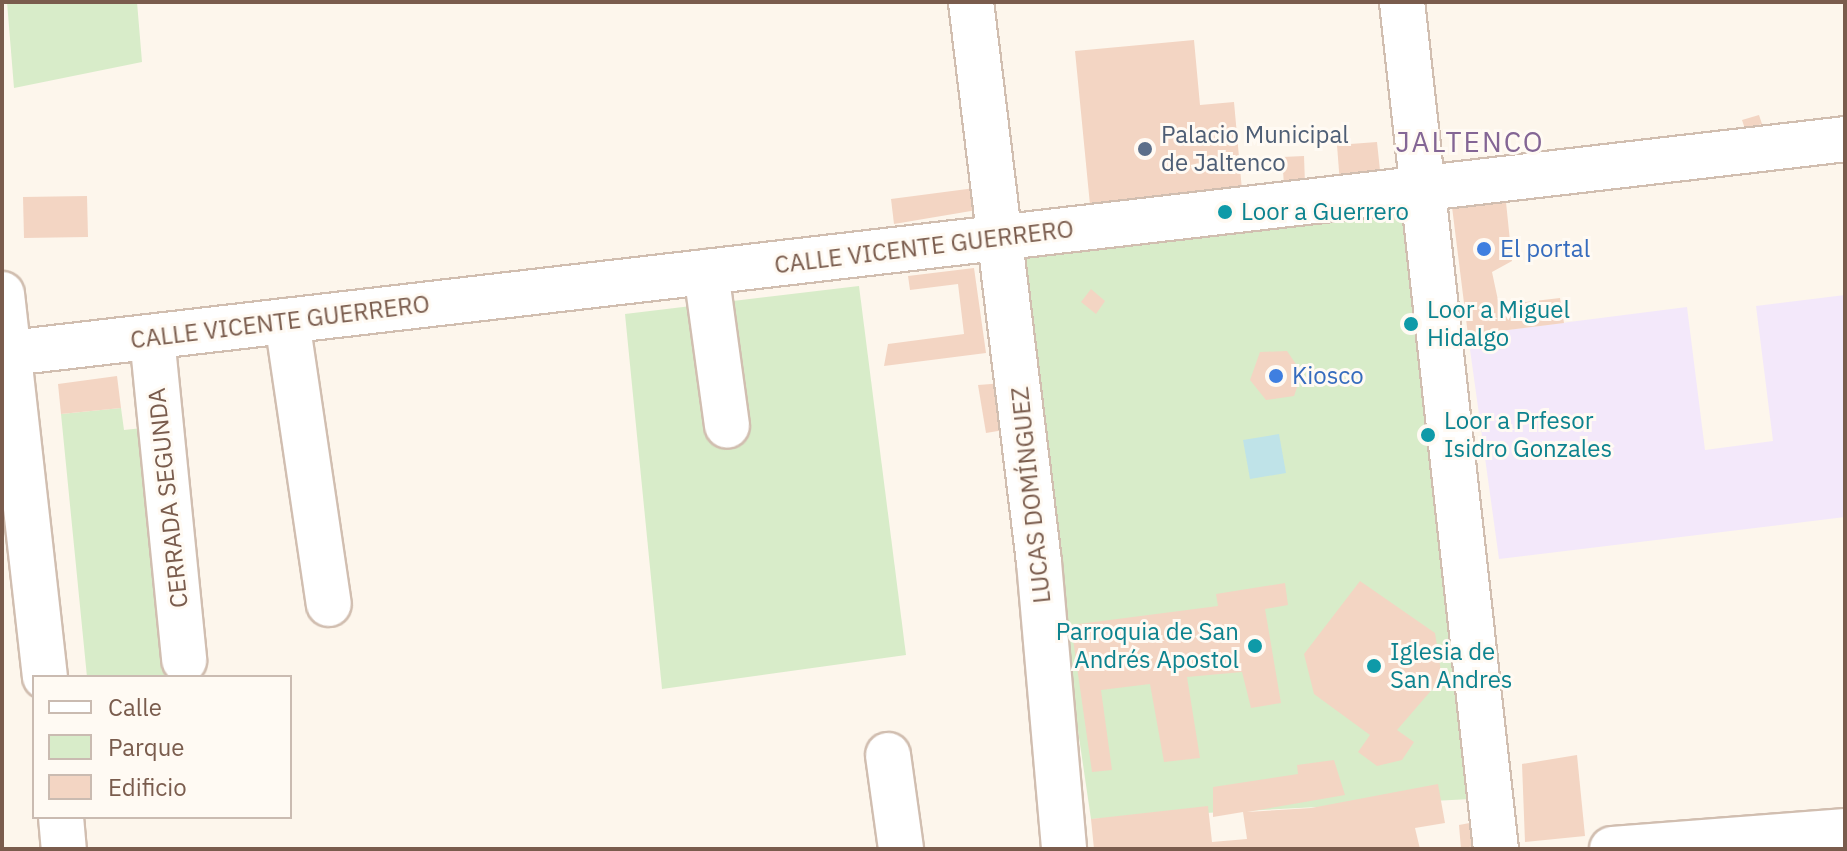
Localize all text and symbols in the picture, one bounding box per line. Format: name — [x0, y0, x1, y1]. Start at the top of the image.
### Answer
place label: Palacio Municipal de Jaltenco — [1161, 121, 1349, 177]
district label: JALTENCO — [1395, 125, 1545, 159]
marker: Palacio Municipal de Jaltenco — [1136, 140, 1154, 158]
place label: Loor a Guerrero — [1241, 198, 1409, 226]
marker: Loor a Guerrero — [1216, 203, 1234, 221]
street label: CALLE VICENTE GUERRERO — [773, 214, 1075, 280]
place label: El portal — [1500, 235, 1590, 263]
marker: El portal — [1475, 240, 1493, 258]
street label: CALLE VICENTE GUERRERO — [129, 289, 431, 355]
place label: Loor a Miguel Hidalgo — [1427, 296, 1570, 352]
marker: Loor a Miguel Hidalgo — [1402, 315, 1420, 333]
place label: Kiosco — [1292, 362, 1364, 390]
marker: Kiosco — [1267, 367, 1285, 385]
street label: LUCAS DOMÍNGUEZ — [1005, 385, 1057, 605]
street label: CERRADA SEGUNDA — [142, 387, 194, 609]
place label: Loor a Prfesor Isidro Gonzales — [1444, 407, 1612, 463]
marker: Loor a Prfesor Isidro Gonzales — [1419, 426, 1437, 444]
place label: Parroquia de San Andrés Apostol — [1056, 618, 1239, 674]
marker: Parroquia de San Andrés Apostol — [1246, 637, 1264, 655]
place label: Iglesia de San Andres — [1390, 638, 1513, 694]
marker: Iglesia de San Andres — [1365, 657, 1383, 675]
legend — [32, 675, 292, 819]
text: Calle — [108, 691, 162, 723]
text: Parque — [108, 731, 185, 763]
text: Edificio — [108, 771, 187, 803]

